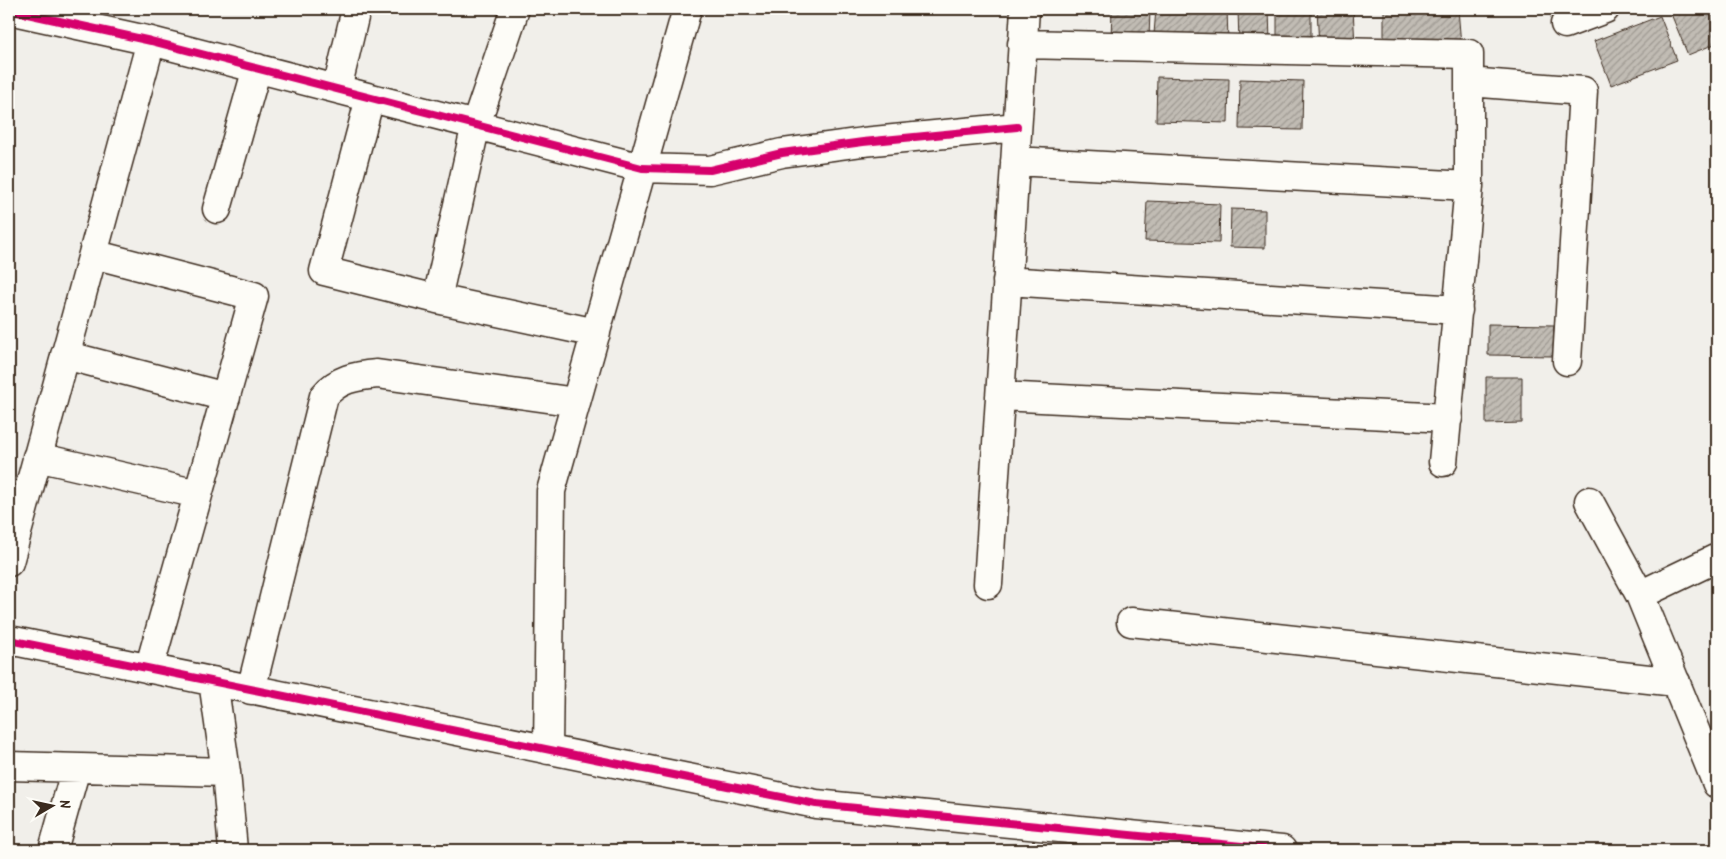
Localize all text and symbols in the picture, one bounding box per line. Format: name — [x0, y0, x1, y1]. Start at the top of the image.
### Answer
north arrow — [28, 782, 78, 832]
text: N — [52, 798, 75, 810]

